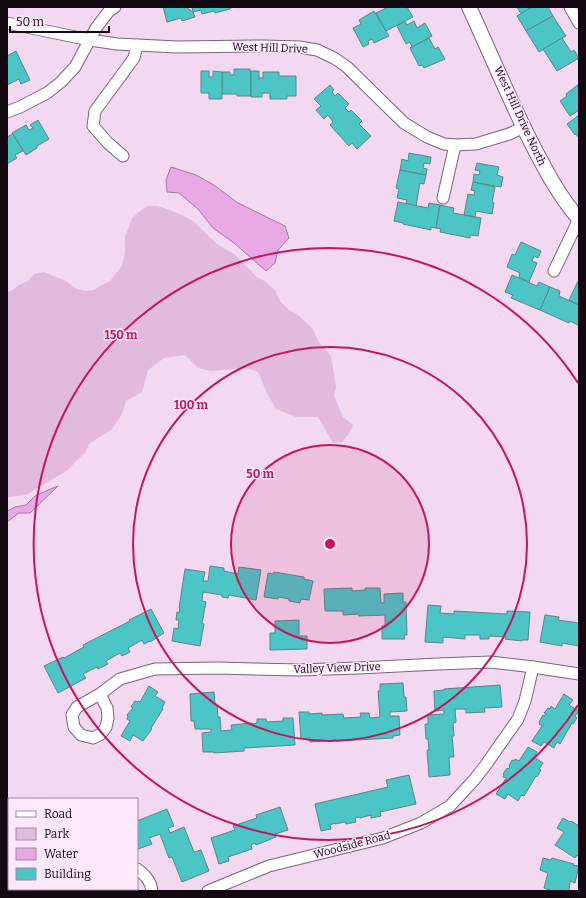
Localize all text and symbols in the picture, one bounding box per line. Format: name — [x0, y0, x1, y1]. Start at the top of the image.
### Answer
scale bar — [10, 8, 109, 34]
text: 50 m — [16, 15, 45, 29]
street label: West Hill Drive — [232, 40, 308, 56]
street label: West Hill Drive North — [491, 64, 549, 168]
text: 150 m — [105, 328, 138, 342]
text: 100 m — [174, 398, 209, 412]
text: 50 m — [246, 467, 274, 481]
centre of rings — [323, 537, 337, 551]
street label: Valley View Drive — [293, 660, 381, 676]
legend — [8, 798, 138, 890]
text: Road — [44, 807, 72, 821]
text: Park — [44, 827, 70, 841]
street label: Woodside Road — [312, 828, 392, 861]
text: Water — [44, 847, 79, 861]
text: Building — [44, 867, 91, 881]

